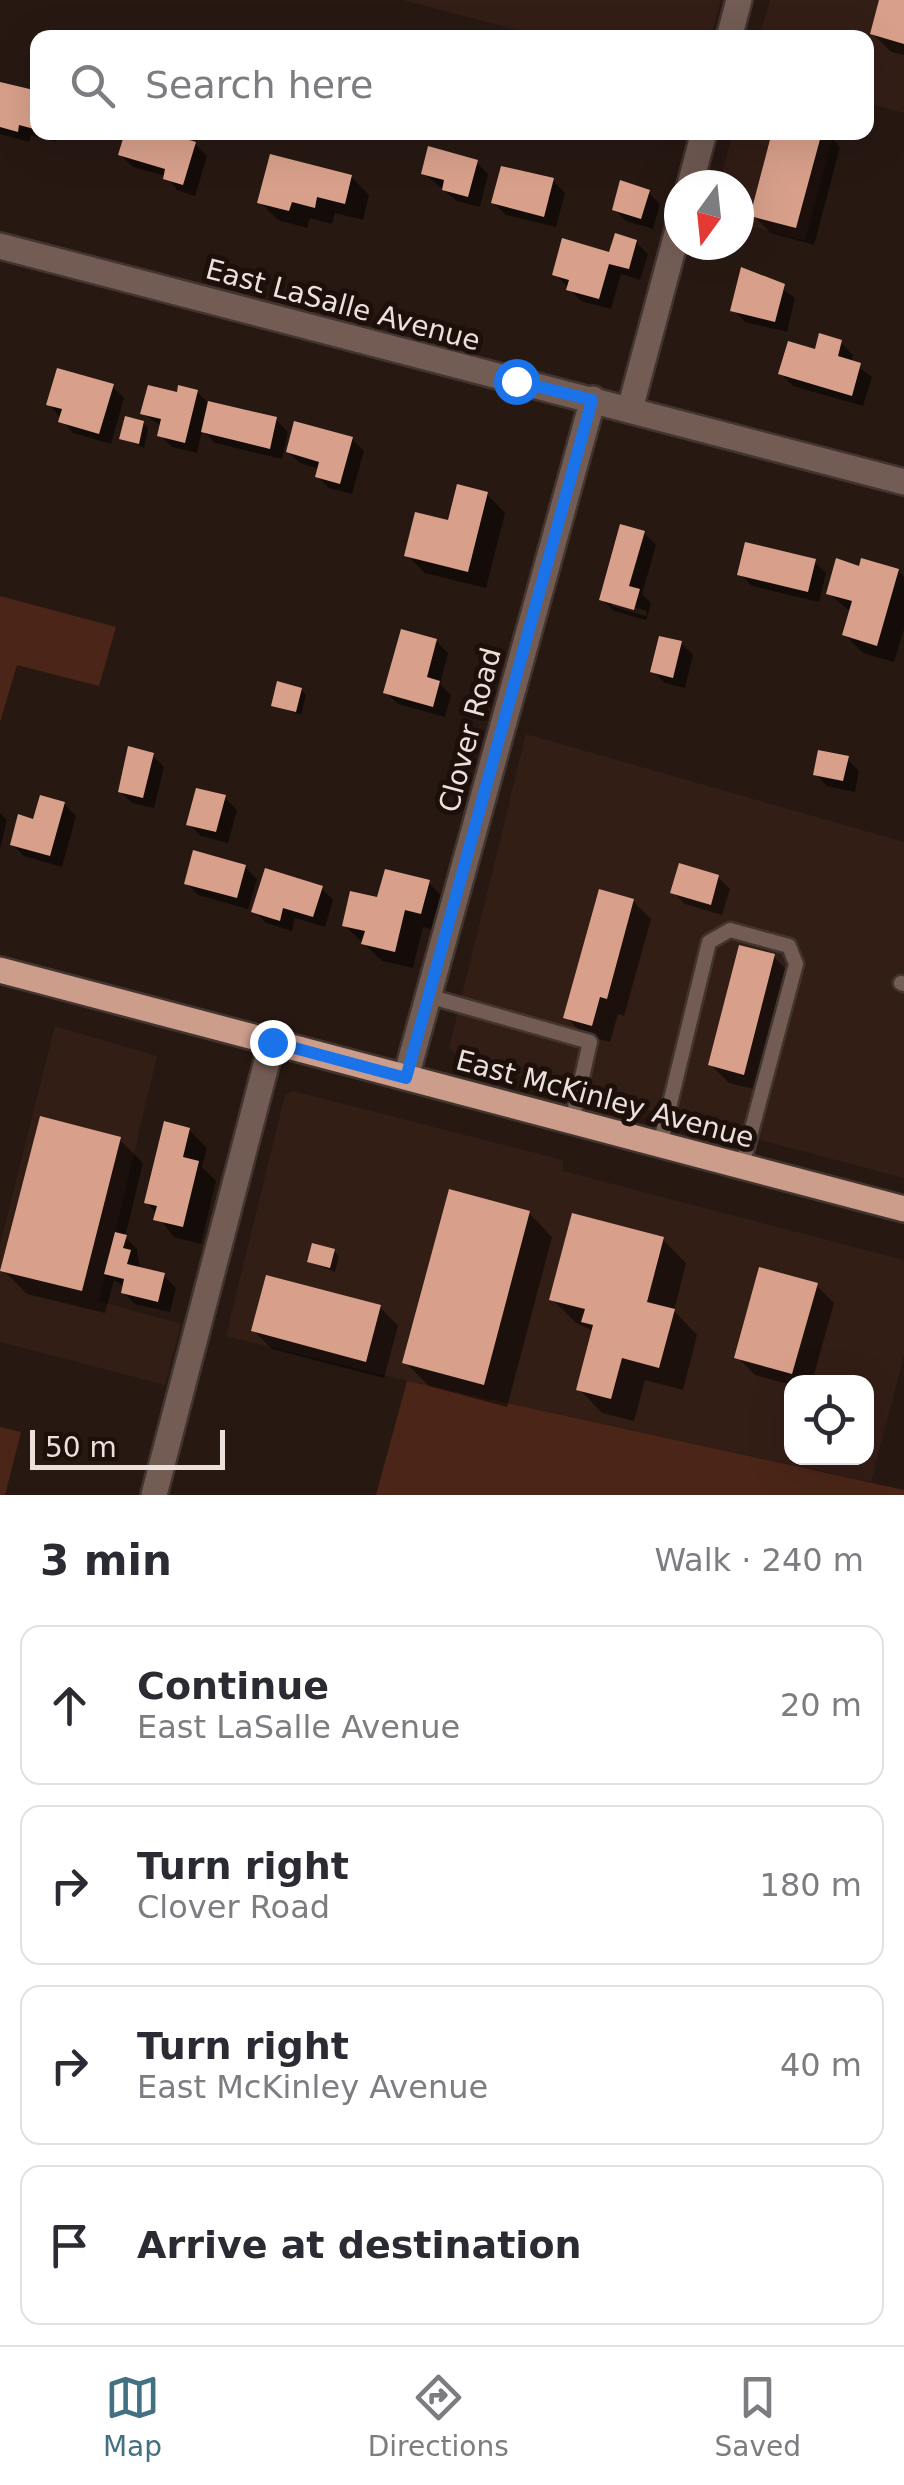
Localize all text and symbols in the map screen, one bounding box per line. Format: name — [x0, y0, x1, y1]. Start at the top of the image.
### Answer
search box — [30, 30, 874, 140]
icon: search — [65, 58, 120, 113]
text: Search here — [145, 63, 373, 107]
north arrow — [664, 170, 754, 260]
street label: East LaSalle Avenue — [202, 252, 484, 358]
route start — [494, 359, 540, 405]
street label: Clover Road — [432, 644, 508, 816]
route end — [250, 1020, 296, 1066]
street label: East McKinley Avenue — [452, 1043, 758, 1155]
map controls — [784, 1375, 874, 1465]
button: locate — [784, 1375, 874, 1465]
scale bar — [30, 1425, 225, 1470]
text: 50 m — [45, 1431, 117, 1464]
text: 3 min — [40, 1536, 172, 1585]
text: Walk · 240 m — [654, 1541, 864, 1579]
text: Continue — [137, 1664, 329, 1708]
icon: ahead — [42, 1678, 97, 1733]
text: 20 m — [780, 1686, 862, 1724]
text: East LaSalle Avenue — [137, 1708, 460, 1746]
text: Turn right — [137, 1844, 349, 1888]
icon: right — [42, 1858, 97, 1913]
text: 180 m — [760, 1866, 862, 1904]
text: Clover Road — [137, 1888, 330, 1926]
text: Turn right — [137, 2024, 349, 2068]
icon: right — [42, 2038, 97, 2093]
text: 40 m — [780, 2046, 862, 2084]
text: East McKinley Avenue — [137, 2068, 488, 2106]
icon: arrive — [42, 2218, 97, 2273]
text: Arrive at destination — [137, 2223, 582, 2267]
tab: Map — [103, 2370, 162, 2463]
tab: Directions — [368, 2370, 509, 2463]
tab: Saved — [715, 2370, 801, 2463]

